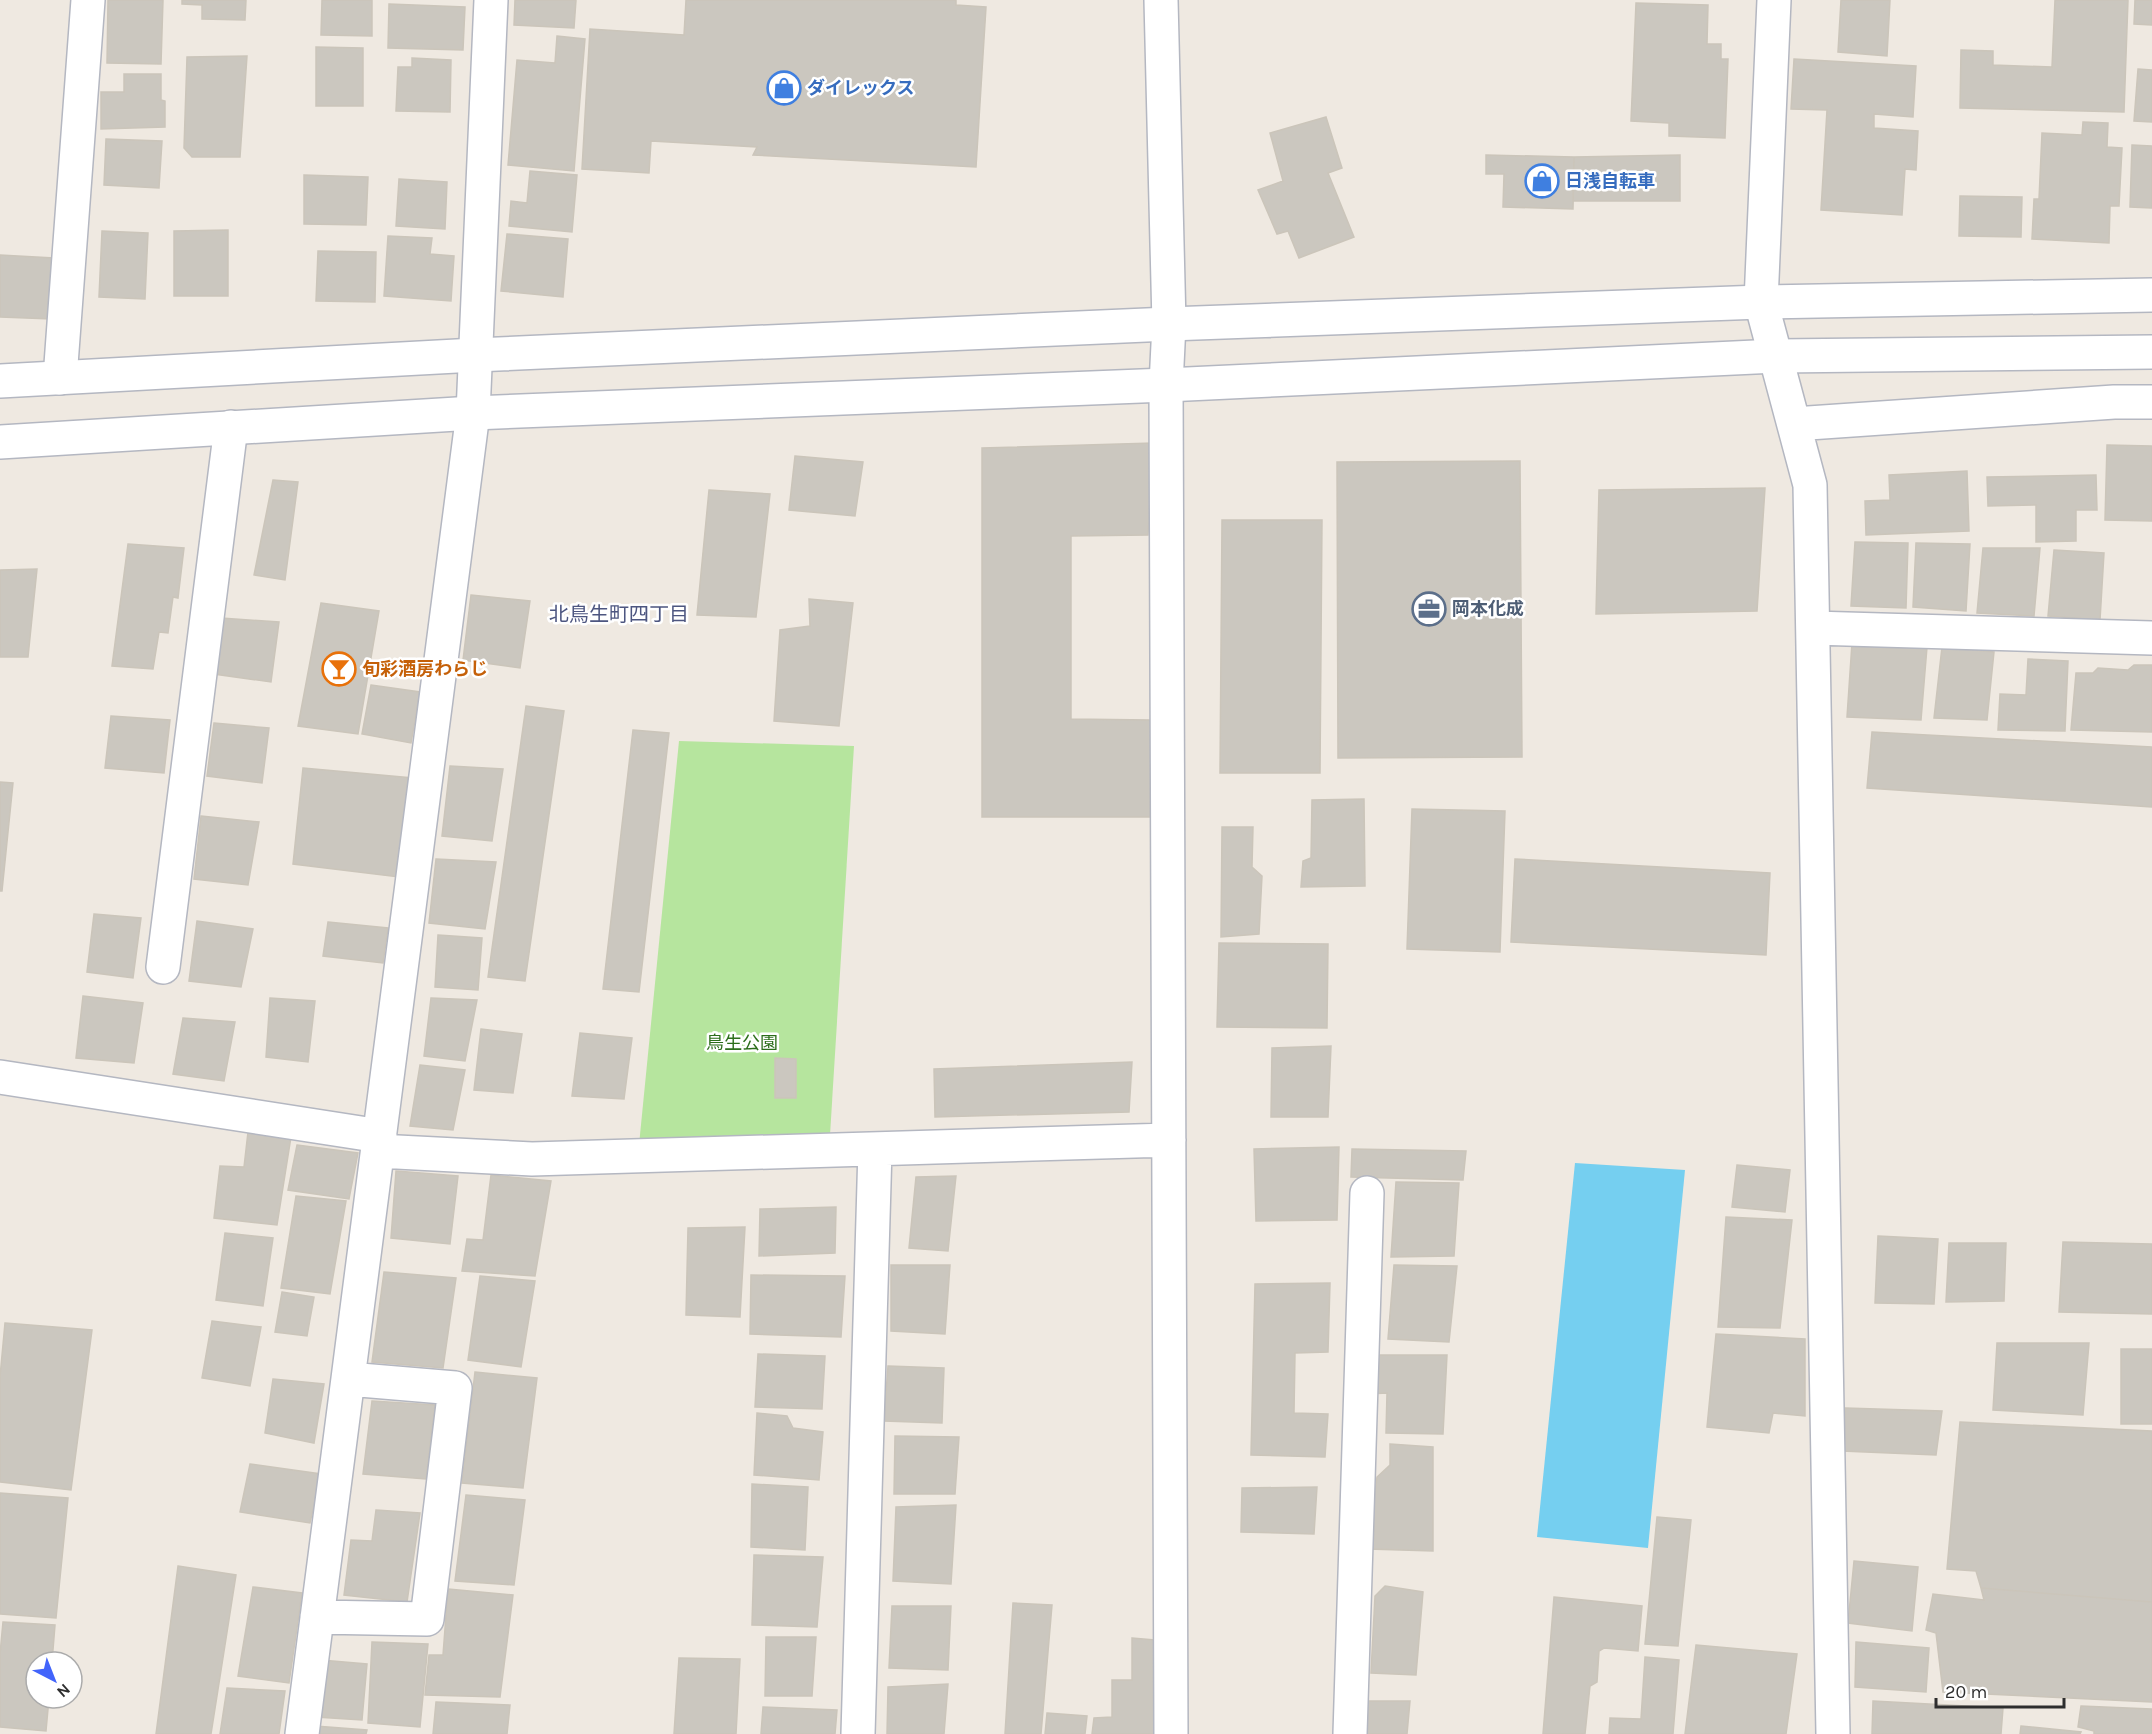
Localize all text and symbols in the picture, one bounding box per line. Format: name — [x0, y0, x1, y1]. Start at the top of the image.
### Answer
shop icon: ダイレックス — [766, 70, 802, 106]
place label: ダイレックス — [807, 77, 914, 99]
shop icon: 日浅自転車 — [1524, 163, 1560, 199]
place label: 日浅自転車 — [1565, 170, 1655, 192]
office icon: 岡本化成 — [1411, 591, 1447, 627]
place label: 岡本化成 — [1452, 598, 1524, 620]
district label: 北鳥生町四丁目 — [549, 603, 689, 626]
bar icon: 旬彩酒房わらじ — [321, 651, 357, 687]
place label: 旬彩酒房わらじ — [362, 658, 488, 680]
park label: 鳥生公園 — [706, 1032, 778, 1054]
north arrow — [24, 1650, 84, 1710]
scale bar — [1936, 1671, 2064, 1709]
text: N — [53, 1680, 74, 1702]
text: 20 m — [1945, 1681, 1987, 1703]

